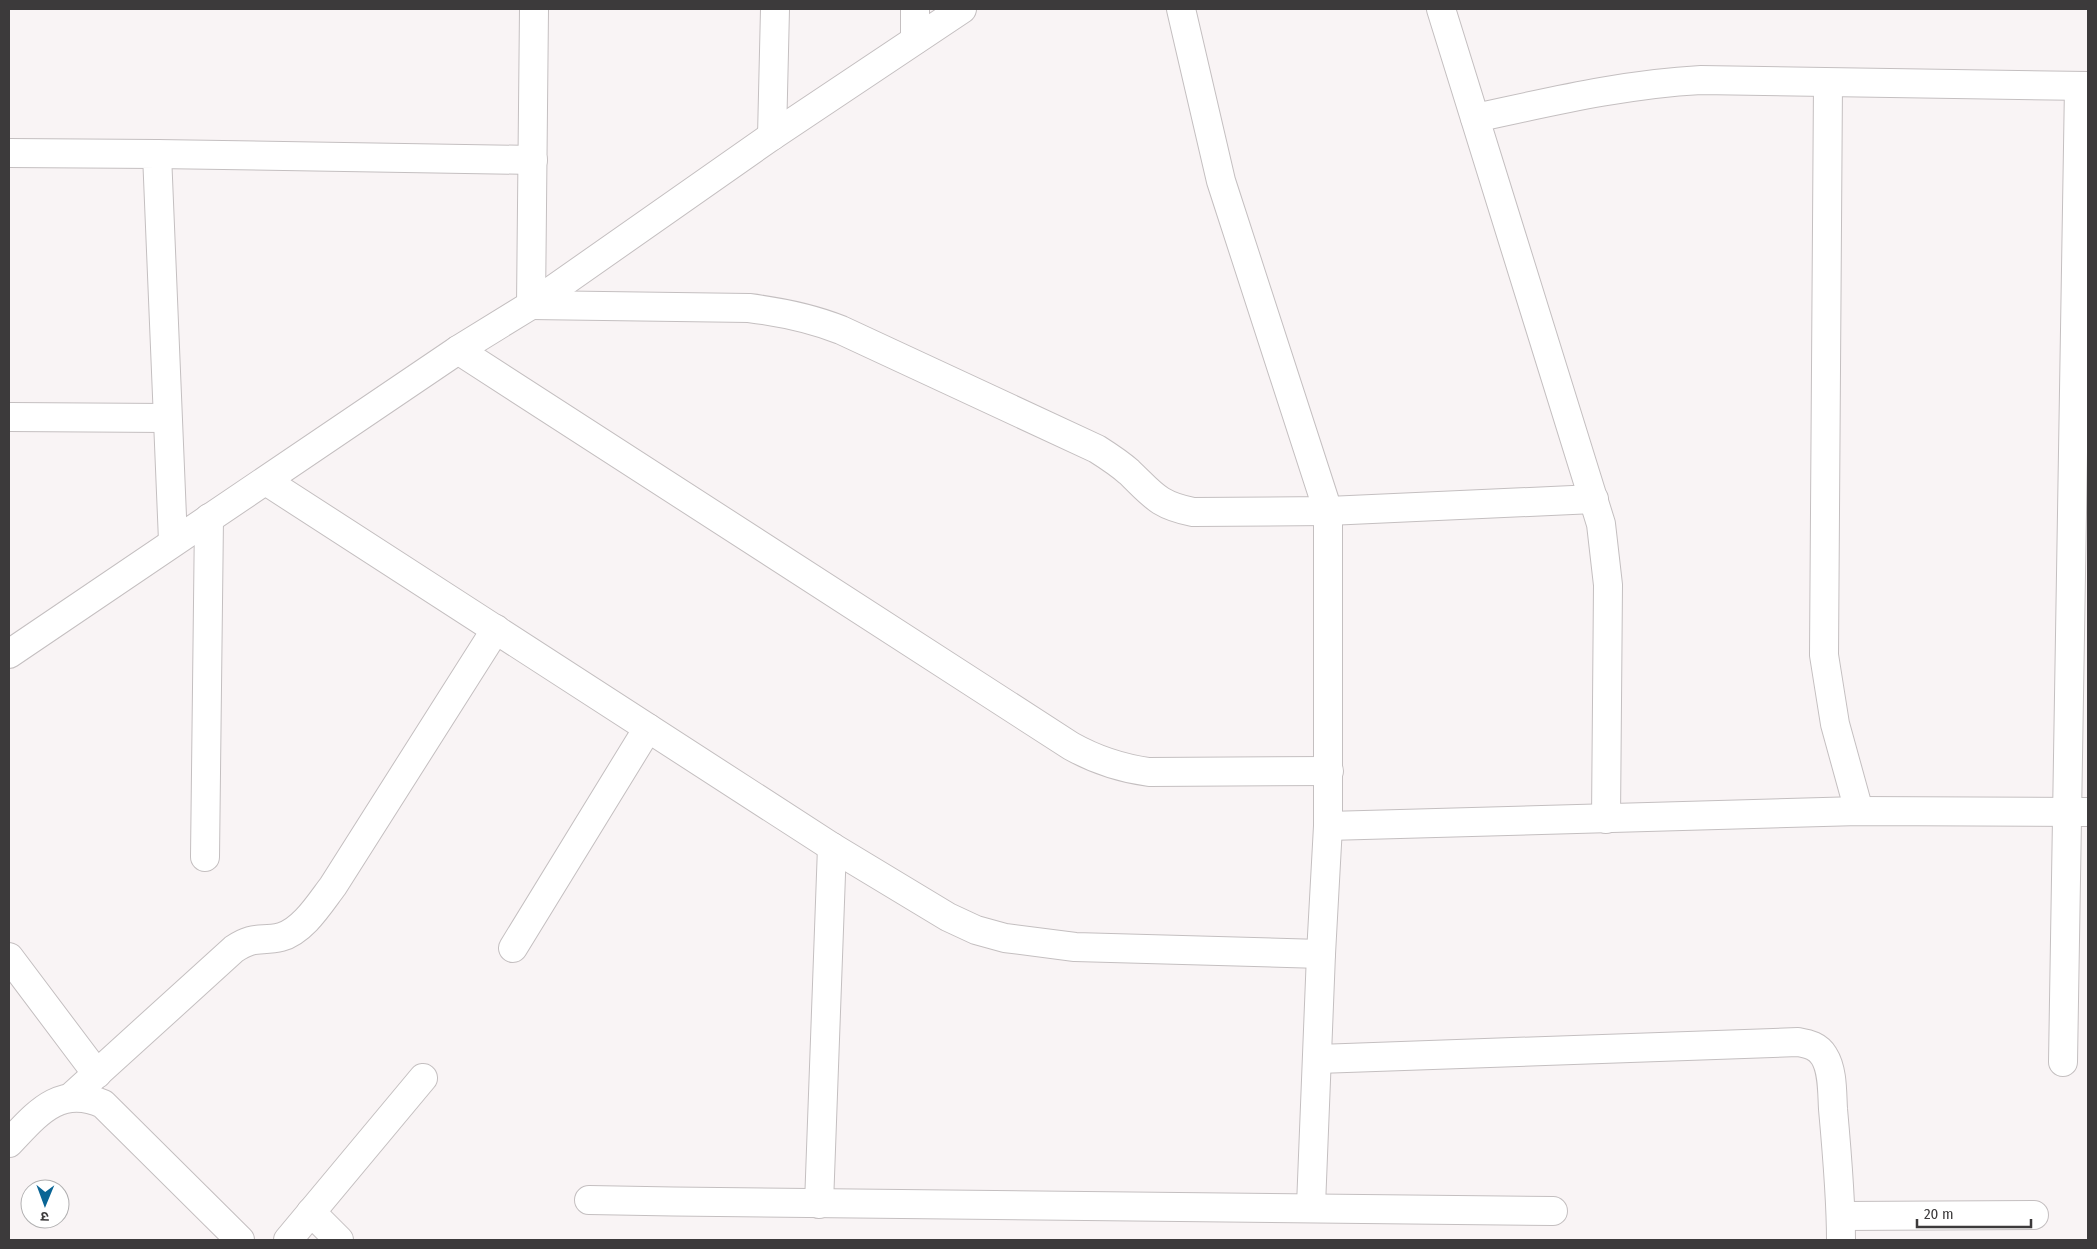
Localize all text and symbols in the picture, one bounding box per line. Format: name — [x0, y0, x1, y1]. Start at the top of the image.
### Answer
north arrow — [20, 1179, 70, 1229]
scale bar — [1917, 1196, 2031, 1228]
text: 20 m — [1924, 1205, 1954, 1223]
text: उ — [40, 1208, 49, 1225]

